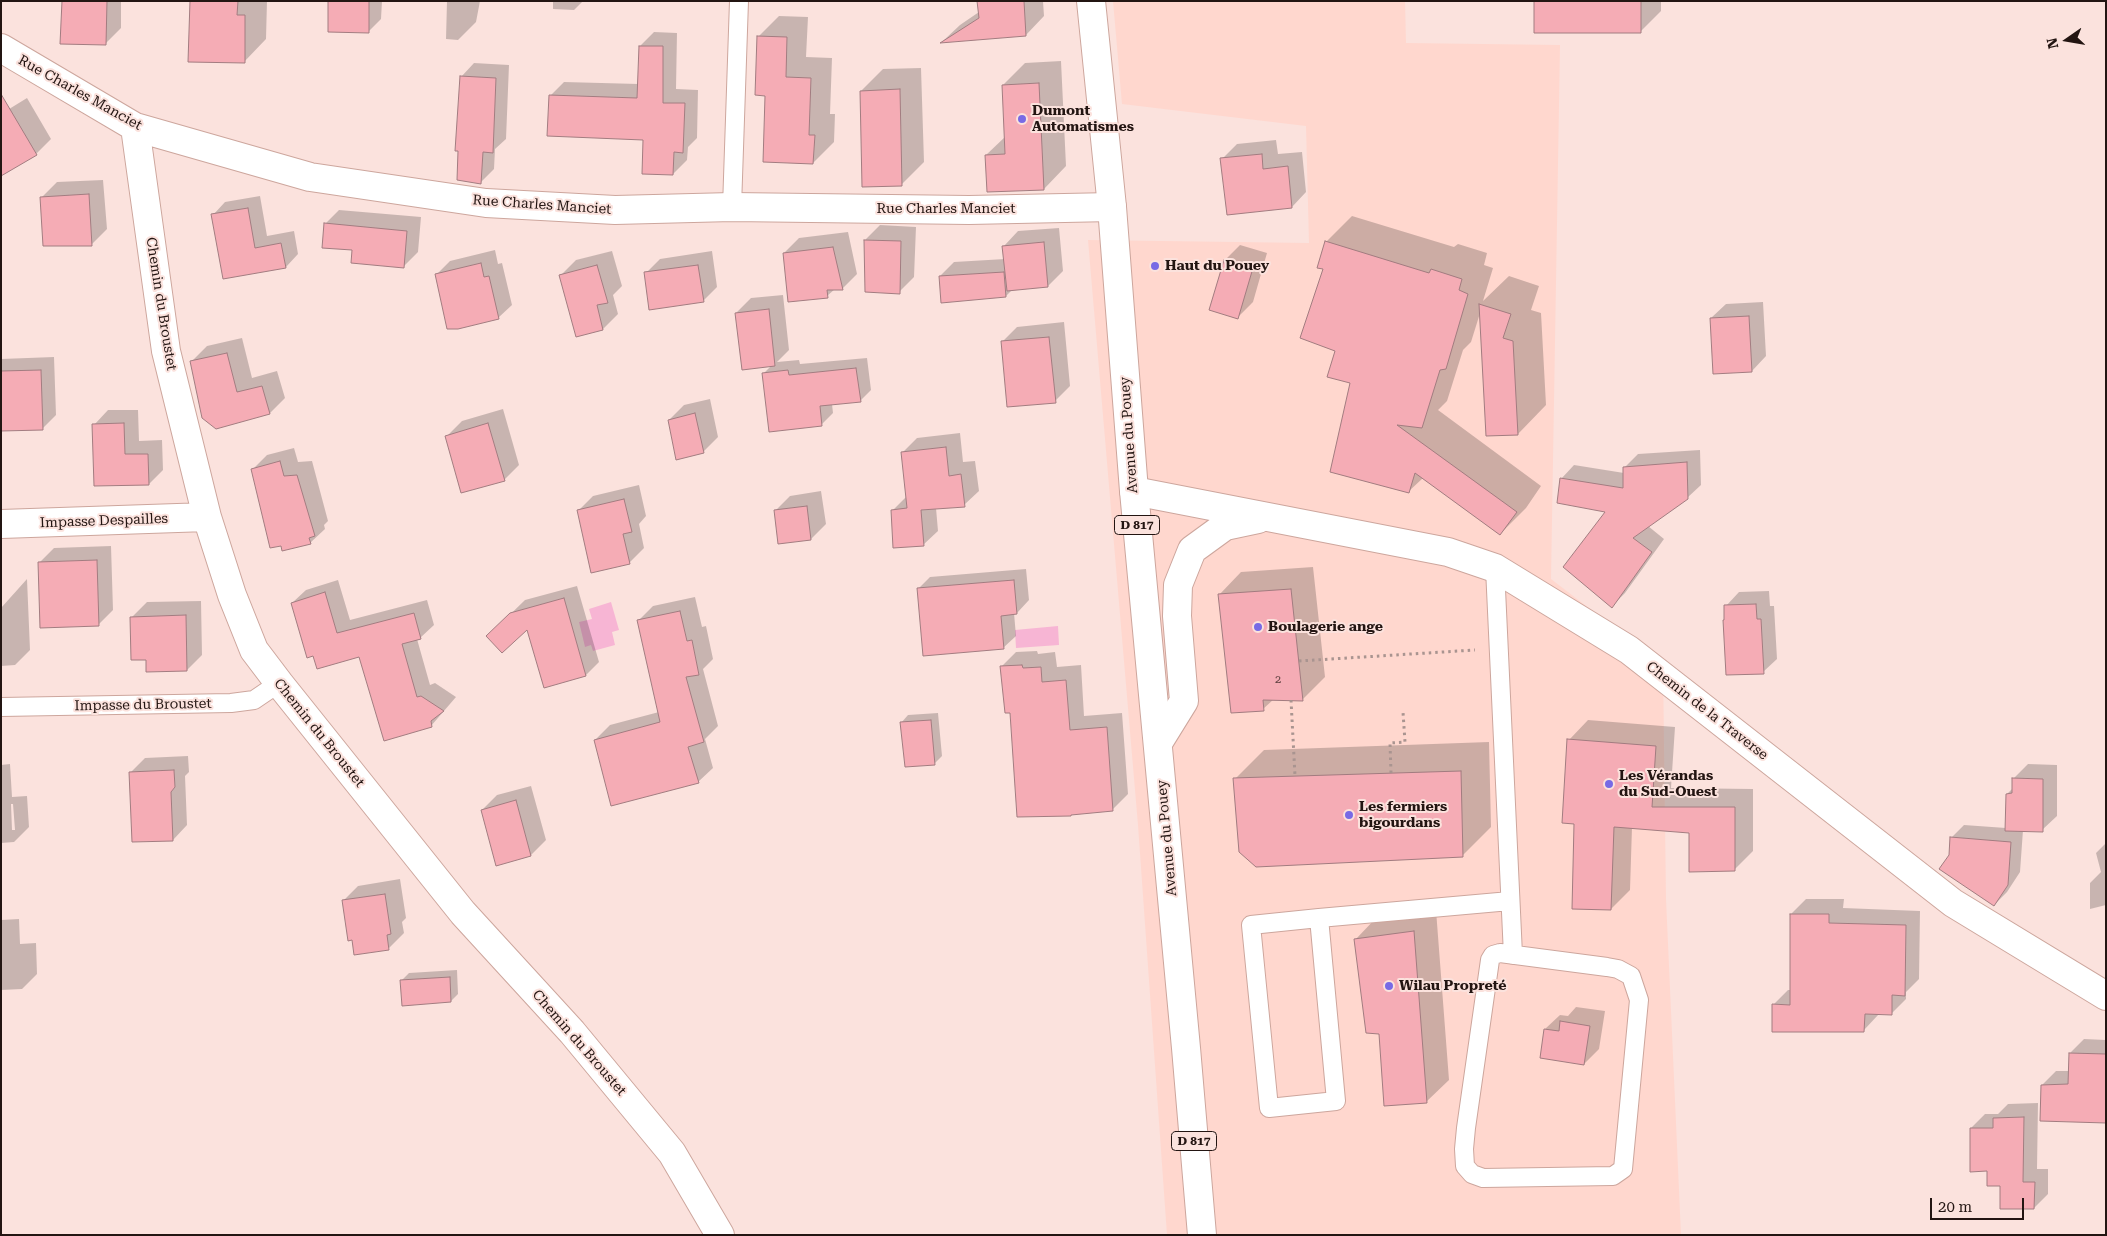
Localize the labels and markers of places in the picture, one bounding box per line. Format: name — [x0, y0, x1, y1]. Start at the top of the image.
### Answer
place label: Dumont Automatismes — [1032, 103, 1134, 136]
marker: Dumont Automatismes — [1016, 113, 1028, 125]
place label: Haut du Pouey — [1165, 258, 1269, 274]
marker: Haut du Pouey — [1149, 260, 1161, 272]
place label: Boulagerie ange — [1268, 619, 1383, 635]
marker: Boulagerie ange — [1252, 621, 1264, 633]
place label: Les Vérandas du Sud-Ouest — [1619, 768, 1717, 800]
marker: Les Vérandas du Sud-Ouest — [1603, 778, 1615, 790]
place label: Les fermiers bigourdans — [1359, 799, 1447, 832]
marker: Les fermiers bigourdans — [1343, 809, 1355, 821]
place label: Wilau Propreté — [1399, 978, 1506, 994]
marker: Wilau Propreté — [1383, 980, 1395, 992]

